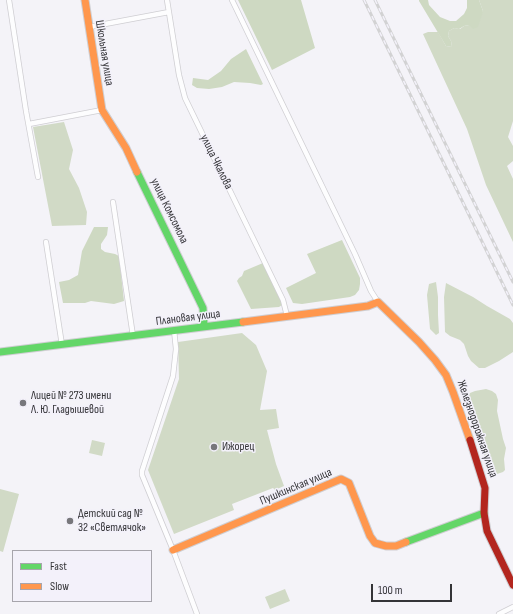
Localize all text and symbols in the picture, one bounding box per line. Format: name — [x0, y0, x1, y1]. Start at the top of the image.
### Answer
street label: Школьная улица — [92, 19, 116, 87]
street label: улица Чкалова — [197, 132, 235, 192]
street label: улица Комсомола — [147, 176, 191, 246]
street label: Плановая улица — [155, 307, 221, 329]
street label: Железнодорожная улица — [454, 378, 500, 480]
place label: Лицей № 273 имени Л. Ю. Гладышевой — [31, 389, 111, 417]
marker: Лицей № 273 имени Л. Ю. Гладышевой — [18, 398, 28, 408]
place label: Ижорец — [222, 440, 254, 454]
marker: Ижорец — [209, 442, 219, 452]
street label: Пушкинская улица — [258, 465, 334, 509]
place label: Детский сад № 32 «Светлячок» — [78, 507, 146, 535]
marker: Детский сад № 32 «Светлячок» — [65, 516, 75, 526]
legend — [12, 550, 152, 602]
text: Fast — [50, 559, 67, 574]
scale bar — [373, 576, 454, 602]
text: Slow — [50, 579, 69, 594]
text: 100 m — [378, 583, 403, 598]

